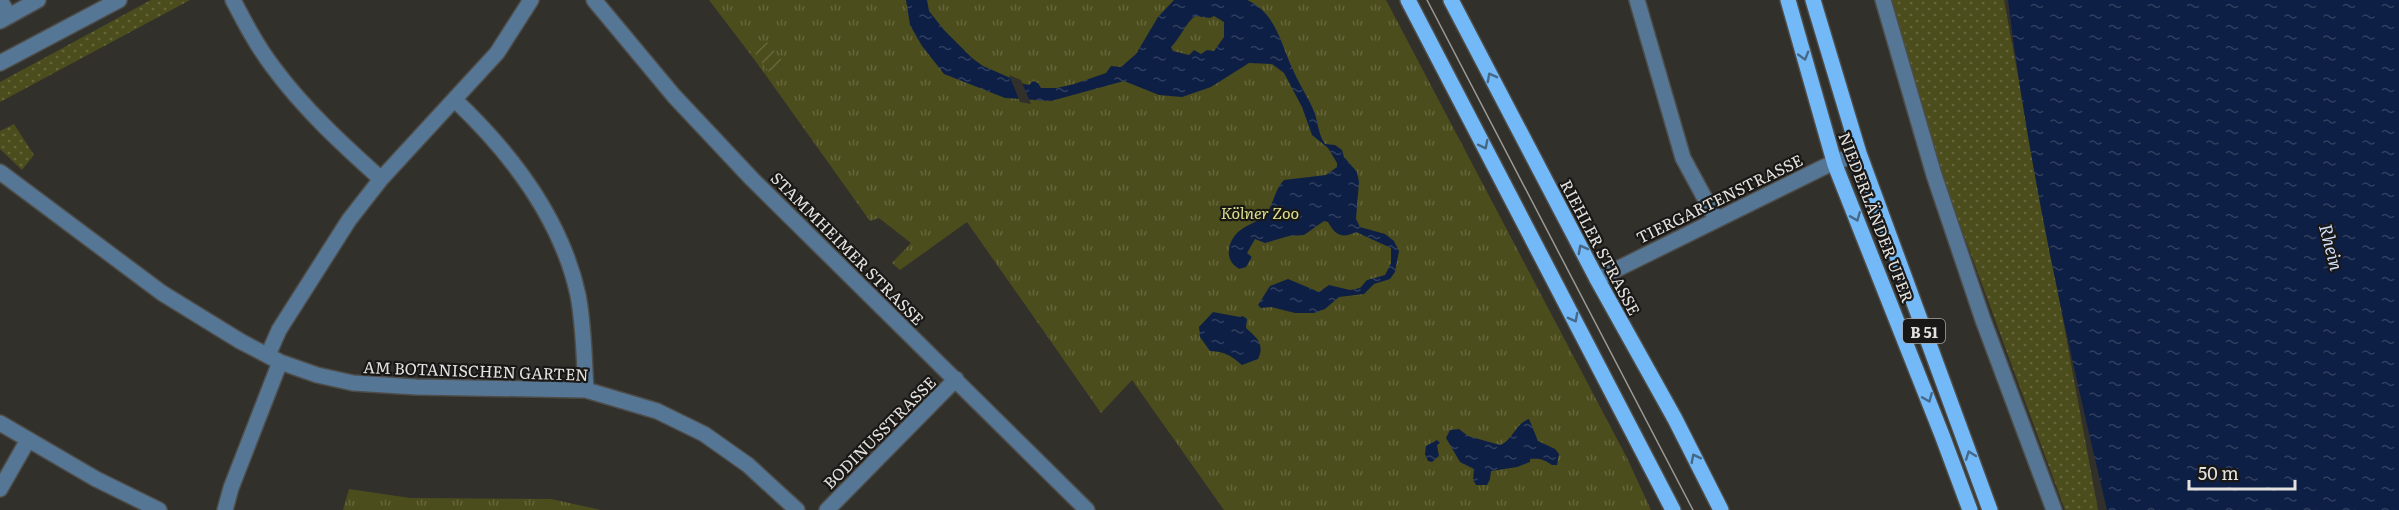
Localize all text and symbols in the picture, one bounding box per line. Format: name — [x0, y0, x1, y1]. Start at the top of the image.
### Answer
one-way arrow — [1797, 50, 1809, 61]
one-way arrow — [1487, 72, 1498, 83]
street label: NIEDERLÄNDER UFER — [1833, 128, 1921, 306]
one-way arrow — [1477, 139, 1488, 149]
street label: TIERGARTENSTRASSE — [1632, 147, 1806, 249]
street label: STAMMHEIMER STRASSE — [766, 166, 930, 330]
street label: RIEHLER STRASSE — [1555, 175, 1647, 319]
park label: Kölner Zoo — [1221, 200, 1299, 224]
one-way arrow — [1849, 211, 1861, 222]
water label: Rhein — [2313, 221, 2351, 274]
one-way arrow — [1577, 245, 1589, 256]
one-way arrow — [1567, 311, 1578, 322]
road number: B 51 — [1903, 319, 1945, 343]
street label: AM BOTANISCHEN GARTEN — [363, 354, 589, 386]
street label: BODINUSSTRASSE — [817, 370, 941, 494]
one-way arrow — [1921, 392, 1933, 403]
one-way arrow — [1965, 450, 1977, 461]
one-way arrow — [1691, 453, 1702, 464]
scale bar — [2189, 453, 2296, 491]
text: 50 m — [2198, 459, 2239, 486]

